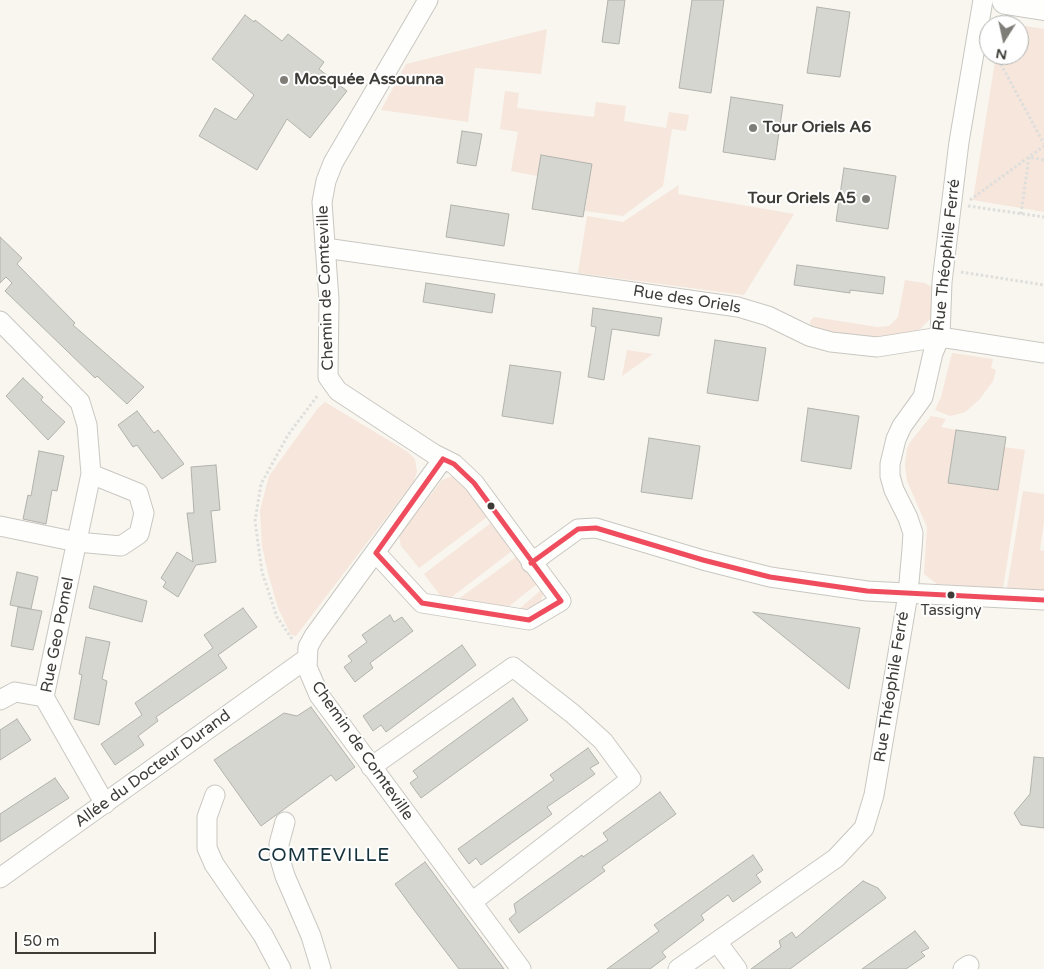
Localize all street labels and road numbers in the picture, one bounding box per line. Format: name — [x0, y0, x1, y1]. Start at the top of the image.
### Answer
street label: Rue Théophile Ferré — [929, 178, 965, 332]
street label: Chemin de Comteville — [314, 205, 338, 371]
street label: Rue des Oriels — [632, 282, 742, 318]
street label: Rue Geo Pomel — [37, 576, 79, 694]
street label: Rue Théophile Ferré — [871, 610, 913, 764]
street label: Chemin de Comteville — [307, 678, 417, 824]
street label: Allée du Docteur Durand — [71, 706, 235, 832]

